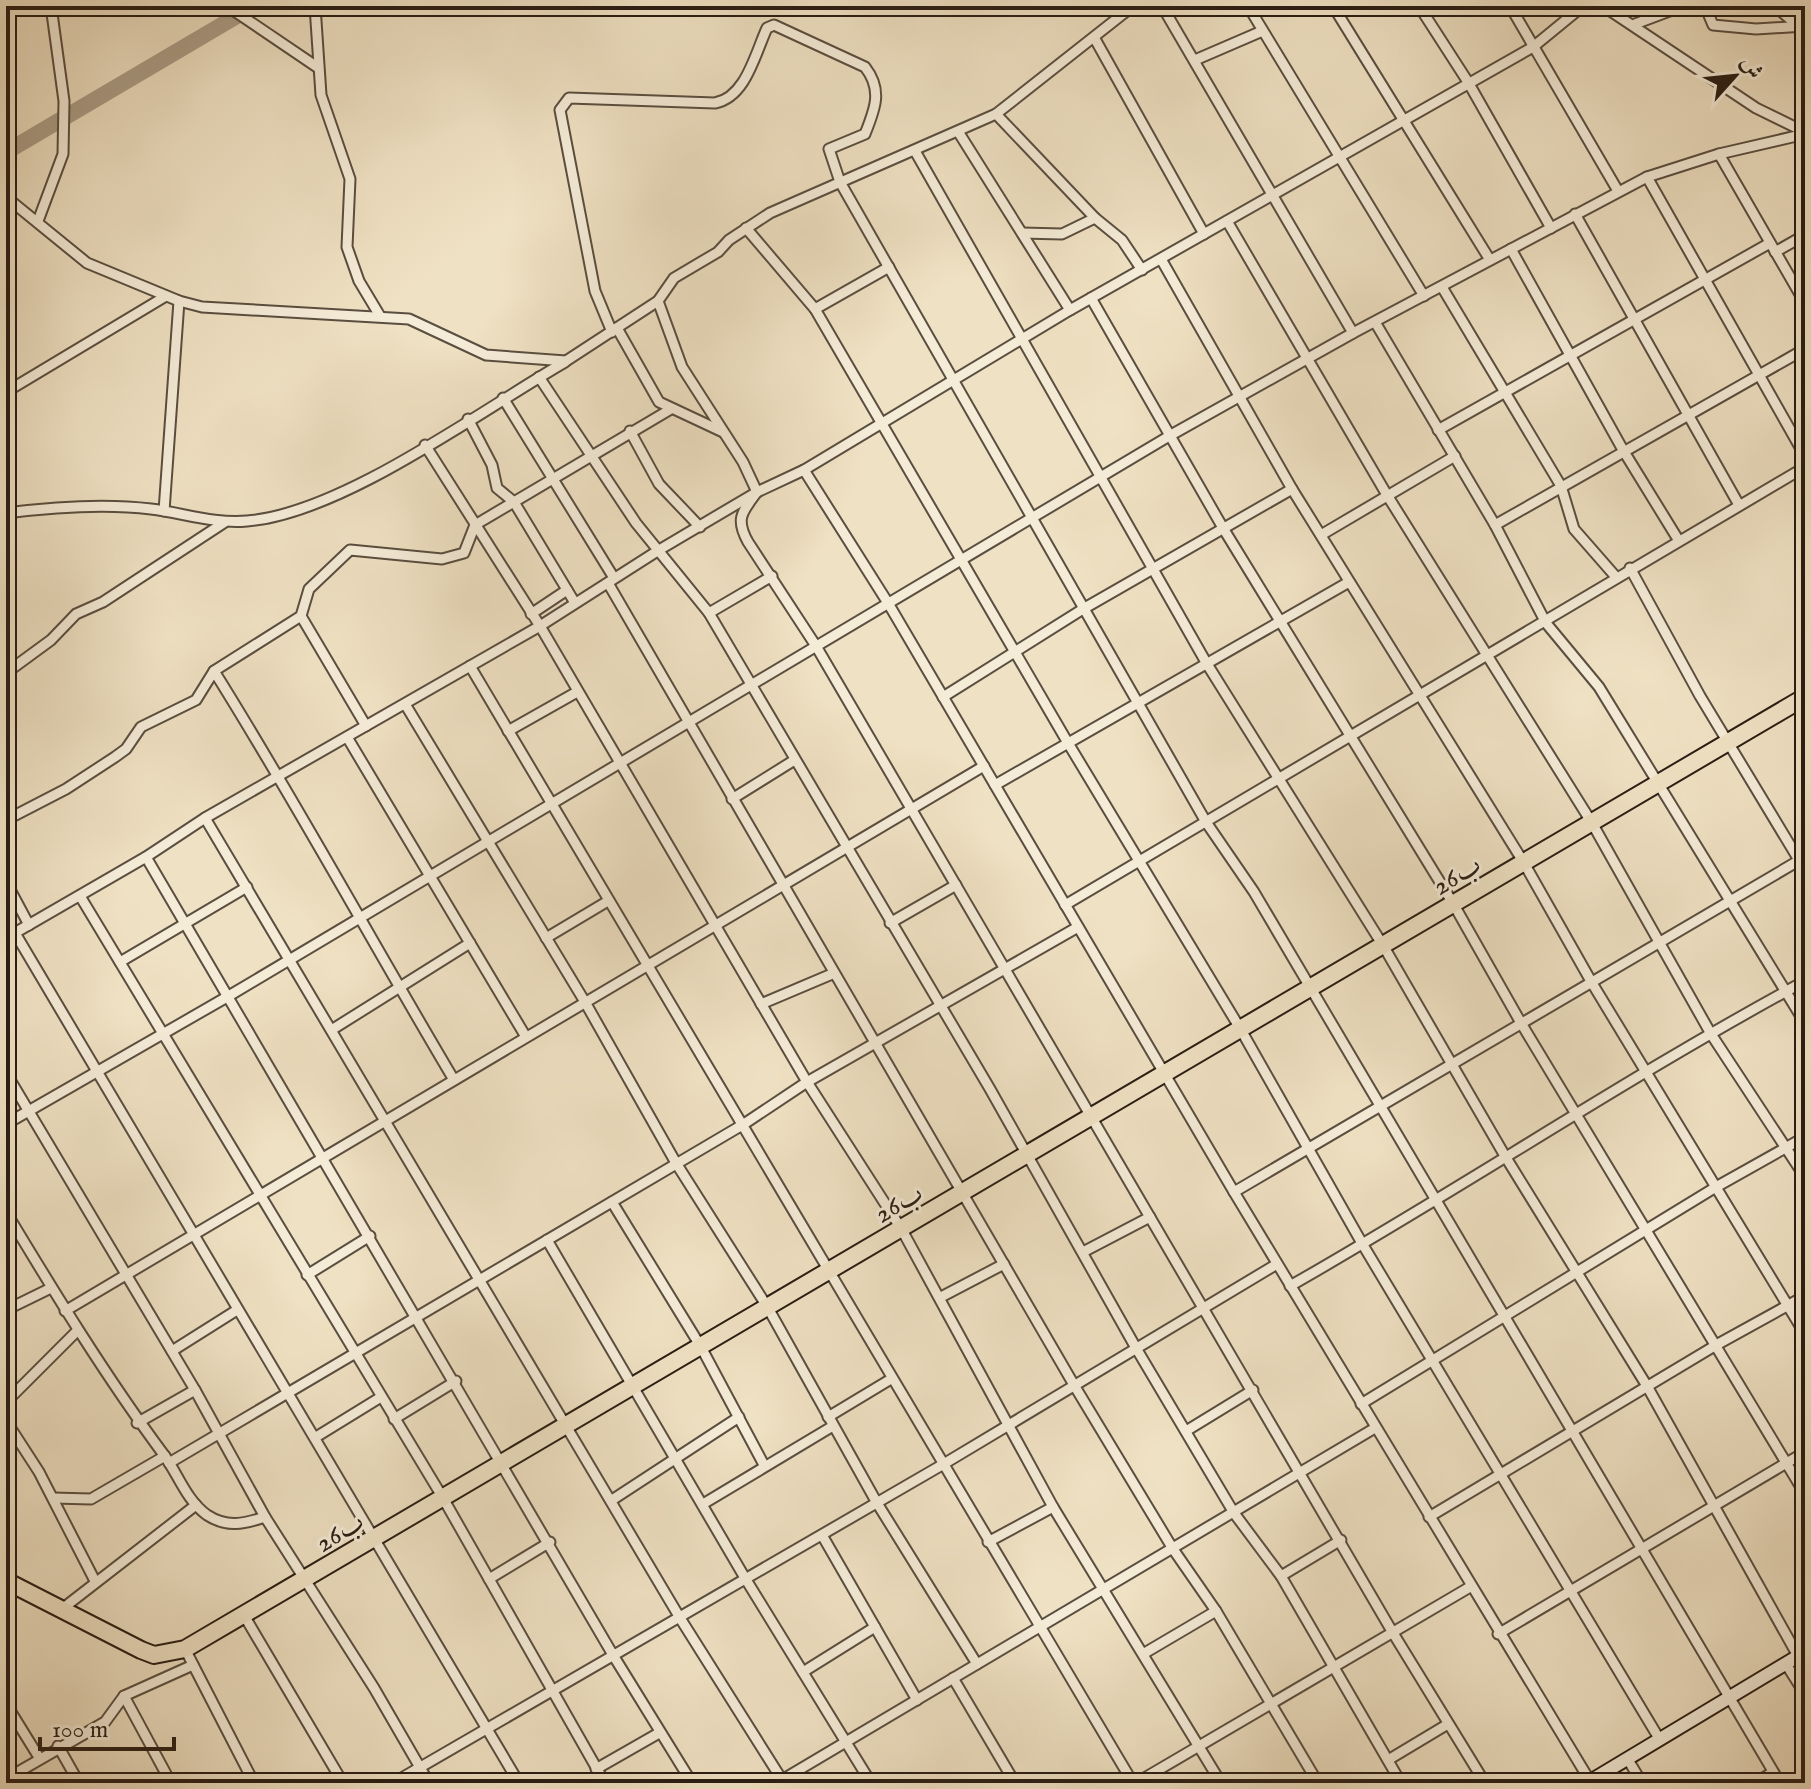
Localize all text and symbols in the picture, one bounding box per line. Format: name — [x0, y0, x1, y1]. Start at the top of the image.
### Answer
north arrow — [1695, 36, 1775, 116]
text: ش — [1734, 52, 1768, 84]
street label: 26ب — [1426, 848, 1488, 904]
street label: 26ب — [868, 1176, 930, 1232]
street label: 26ب — [309, 1505, 371, 1561]
scale bar — [40, 1701, 174, 1751]
text: 100 m — [52, 1715, 108, 1746]

